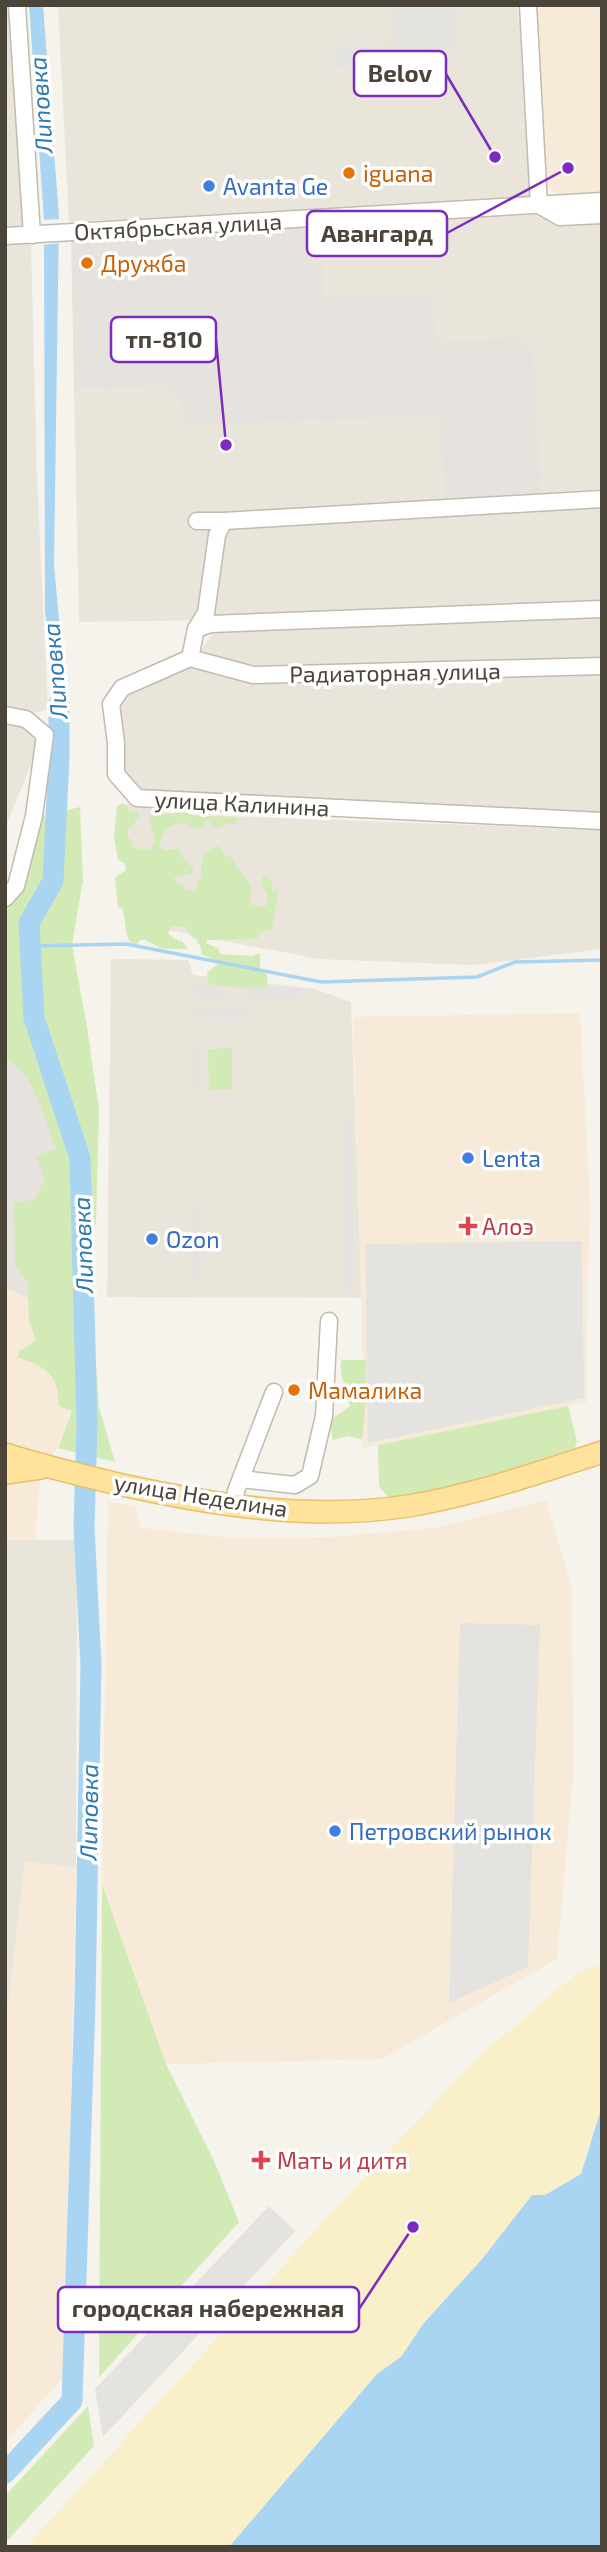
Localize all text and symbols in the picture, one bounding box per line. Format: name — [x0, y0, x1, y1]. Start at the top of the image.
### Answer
callout: Belov — [354, 51, 446, 96]
water label: Липовка — [22, 56, 58, 155]
text: Belov — [368, 58, 433, 87]
place label: iguana — [363, 159, 433, 187]
marker: iguana — [341, 165, 357, 181]
place label: Avanta Ge — [223, 172, 328, 200]
marker: Avanta Ge — [201, 178, 217, 194]
street label: Октябрьская улица — [73, 207, 283, 246]
callout: Авангард — [307, 211, 447, 256]
text: Авангард — [321, 218, 433, 247]
place label: Дружба — [101, 249, 187, 278]
marker: Дружба — [79, 255, 95, 271]
callout: тп-810 — [111, 317, 216, 362]
text: тп-810 — [125, 324, 203, 353]
water label: Липовка — [35, 622, 73, 721]
street label: Радиаторная улица — [289, 656, 501, 689]
street label: улица Калинина — [154, 784, 330, 823]
place label: Lenta — [482, 1144, 541, 1172]
marker: Lenta — [460, 1150, 476, 1166]
water label: Липовка — [66, 1196, 98, 1295]
place label: Алоэ — [482, 1212, 534, 1240]
marker: Алоэ — [460, 1218, 476, 1234]
place label: Ozon — [166, 1225, 220, 1253]
marker: Ozon — [144, 1231, 160, 1247]
place label: Мамалика — [308, 1376, 422, 1404]
marker: Мамалика — [286, 1382, 302, 1398]
street label: улица Неделина — [112, 1467, 290, 1524]
water label: Липовка — [73, 1764, 103, 1861]
place label: Петровский рынок — [349, 1817, 552, 1845]
marker: Петровский рынок — [327, 1823, 343, 1839]
place label: Мать и дитя — [277, 2146, 408, 2174]
marker: Мать и дитя — [251, 2150, 271, 2170]
callout: городская набережная — [58, 2287, 359, 2332]
text: городская набережная — [72, 2293, 344, 2322]

